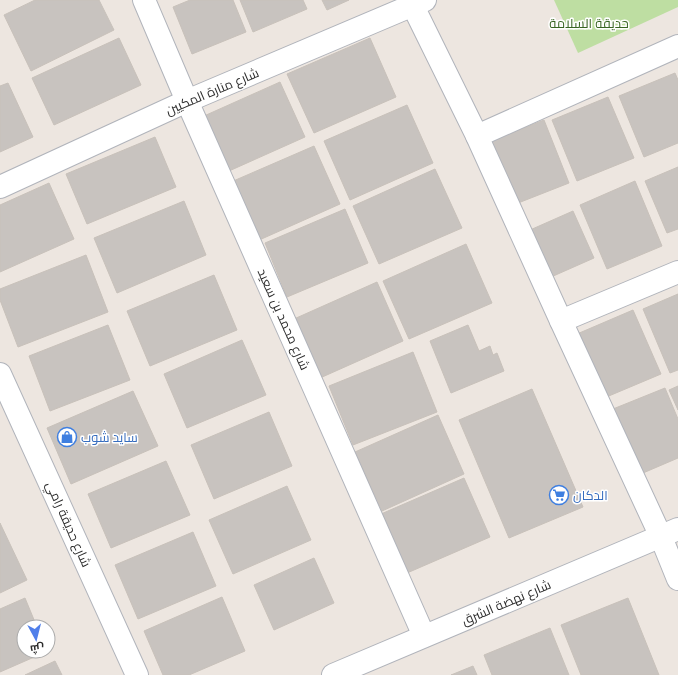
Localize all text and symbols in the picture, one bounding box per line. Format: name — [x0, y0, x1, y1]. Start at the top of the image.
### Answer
park label: حديقة السلامة — [549, 15, 629, 31]
street label: شارع منارة المكيين — [163, 64, 262, 119]
street label: شارع محمد بن سعيد — [254, 266, 314, 373]
shop icon: سايد شوب — [56, 426, 78, 448]
place label: سايد شوب — [81, 429, 138, 445]
street label: شارع حديقة رامي — [40, 479, 95, 571]
supermarket icon: الدكان — [548, 484, 570, 506]
place label: الدكان — [573, 487, 608, 503]
street label: شارع نهضة الشرق — [459, 576, 554, 629]
north arrow — [16, 619, 56, 659]
text: ش — [29, 641, 45, 657]

